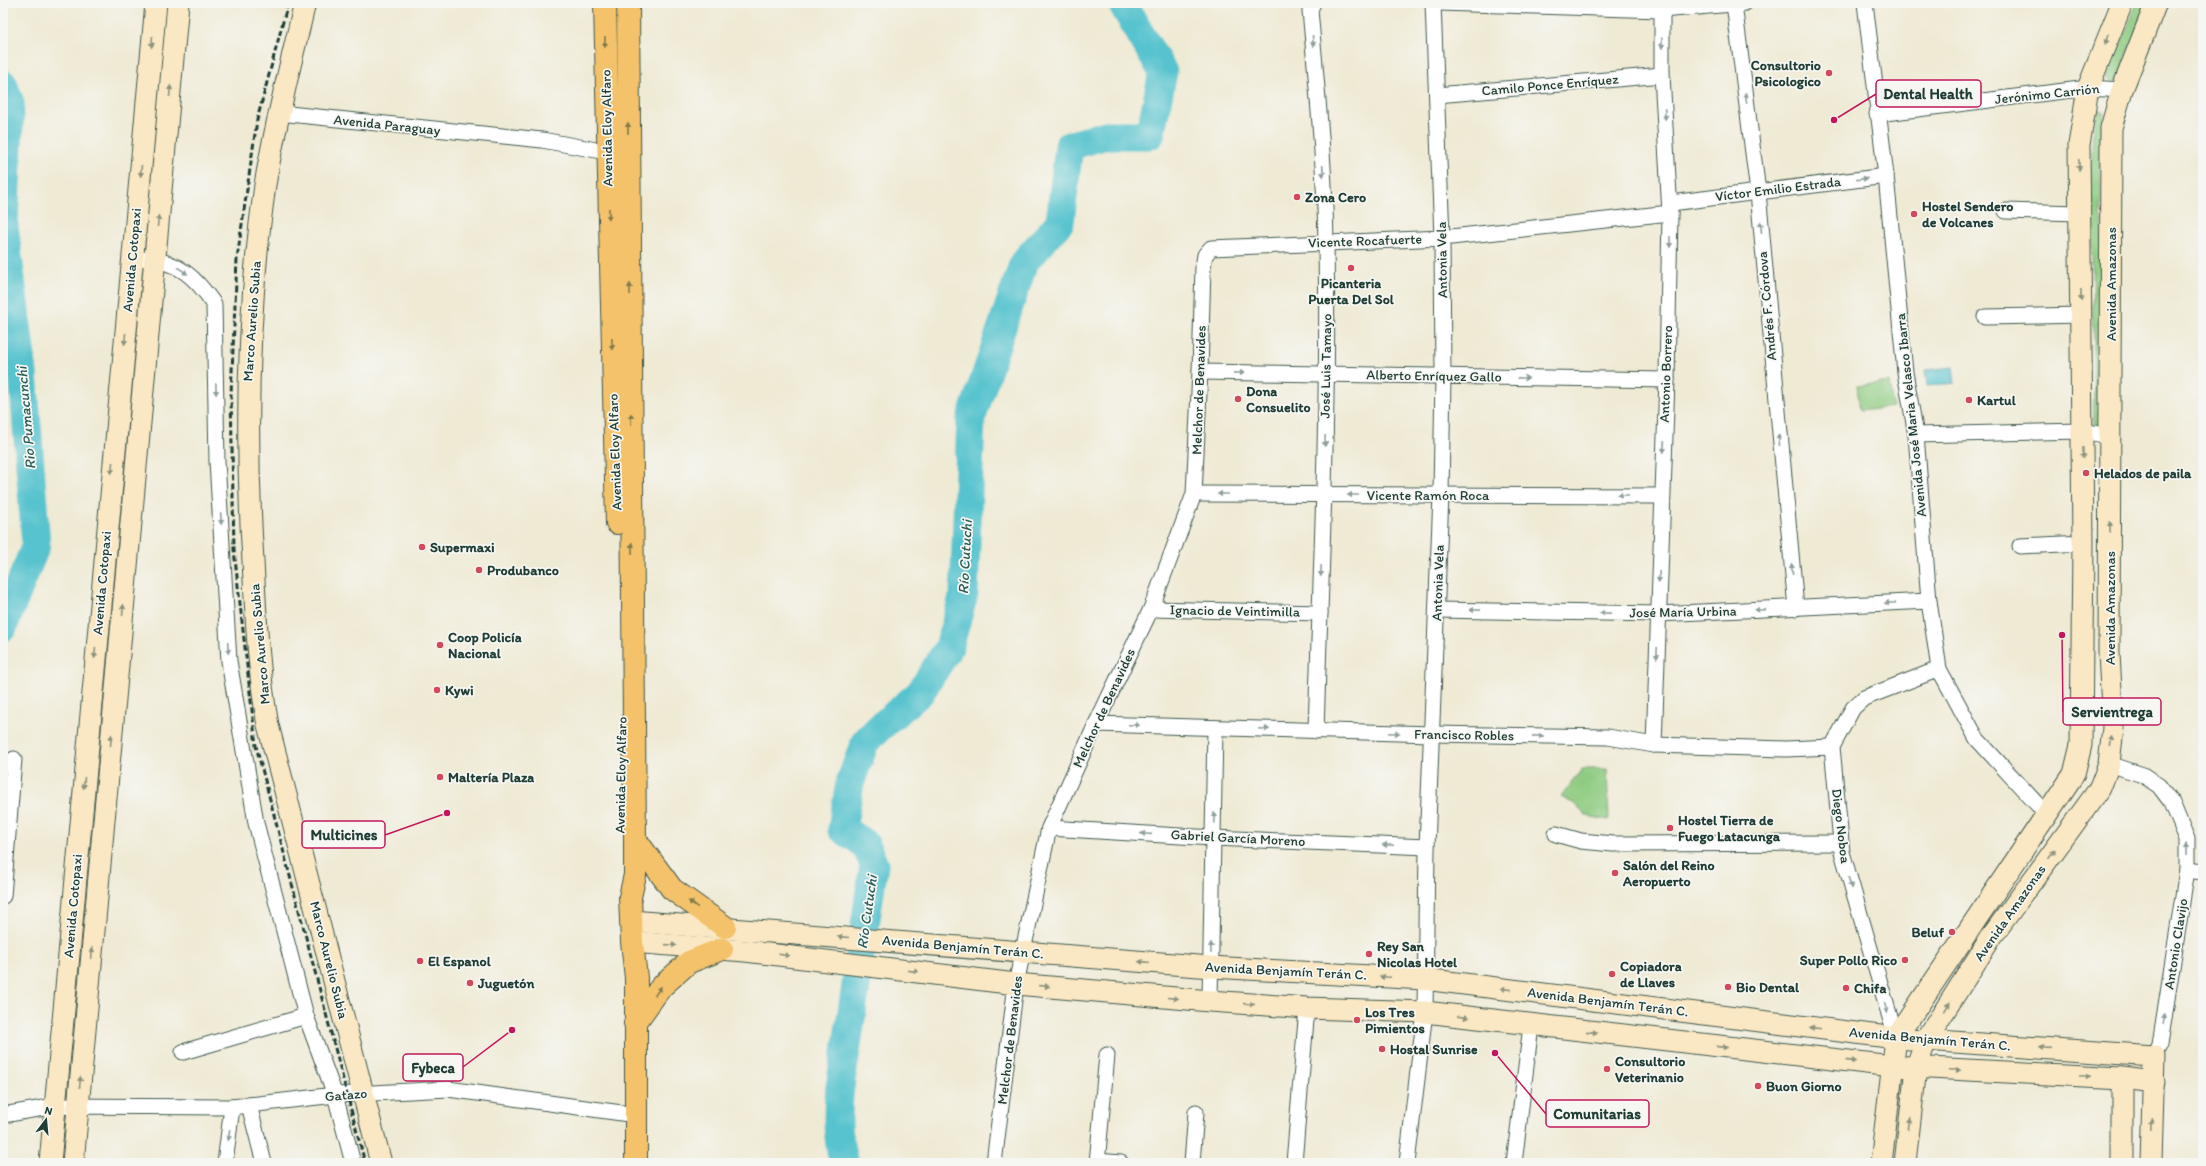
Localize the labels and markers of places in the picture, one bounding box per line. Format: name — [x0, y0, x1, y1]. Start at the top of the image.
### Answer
place label: Consultorio Psicologico — [1751, 57, 1821, 90]
marker: Consultorio Psicologico — [1824, 68, 1834, 78]
callout: Dental Health — [1876, 80, 1981, 107]
place label: Zona Cero — [1305, 189, 1366, 206]
marker: Zona Cero — [1292, 192, 1302, 202]
place label: Hostel Sendero de Volcanes — [1922, 198, 2013, 231]
marker: Hostel Sendero de Volcanes — [1909, 209, 1919, 219]
marker: Picanteria Puerta Del Sol — [1346, 263, 1356, 273]
place label: Picanteria Puerta Del Sol — [1308, 275, 1395, 308]
place label: Dona Consuelito — [1246, 383, 1311, 416]
place label: Kartul — [1977, 392, 2017, 409]
marker: Dona Consuelito — [1233, 394, 1243, 404]
marker: Kartul — [1964, 395, 1974, 405]
place label: Helados de paila — [2094, 465, 2192, 482]
marker: Helados de paila — [2081, 468, 2091, 478]
place label: Supermaxi — [430, 539, 495, 556]
marker: Supermaxi — [417, 542, 427, 552]
place label: Produbanco — [487, 562, 559, 579]
marker: Produbanco — [474, 565, 484, 575]
place label: Coop Policía Nacional — [448, 629, 522, 662]
marker: Coop Policía Nacional — [435, 640, 445, 650]
place label: Kywi — [445, 682, 474, 699]
marker: Kywi — [432, 685, 442, 695]
callout: Servientrega — [2063, 698, 2161, 725]
place label: Maltería Plaza — [448, 769, 534, 786]
marker: Maltería Plaza — [435, 772, 445, 782]
place label: Hostel Tierra de Fuego Latacunga — [1678, 812, 1781, 845]
callout: Multicines — [302, 821, 385, 848]
marker: Hostel Tierra de Fuego Latacunga — [1665, 823, 1675, 833]
place label: Salón del Reino Aeropuerto — [1622, 857, 1715, 890]
marker: Salón del Reino Aeropuerto — [1610, 868, 1620, 878]
place label: Beluf — [1911, 924, 1945, 941]
marker: Beluf — [1947, 927, 1957, 937]
place label: Rey San Nicolas Hotel — [1377, 938, 1458, 971]
marker: Rey San Nicolas Hotel — [1364, 949, 1374, 959]
place label: Super Pollo Rico — [1800, 952, 1897, 969]
place label: El Espanol — [428, 953, 492, 970]
marker: Super Pollo Rico — [1900, 955, 1910, 965]
marker: El Espanol — [415, 956, 425, 966]
place label: Copiadora de Llaves — [1620, 958, 1682, 991]
marker: Copiadora de Llaves — [1607, 969, 1617, 979]
place label: Juguetón — [477, 975, 534, 992]
marker: Juguetón — [465, 978, 475, 988]
place label: Bio Dental — [1736, 979, 1800, 996]
place label: Chifa — [1854, 980, 1886, 997]
marker: Bio Dental — [1723, 982, 1733, 992]
marker: Chifa — [1841, 983, 1851, 993]
place label: Los Tres Pimientos — [1365, 1004, 1425, 1037]
marker: Los Tres Pimientos — [1352, 1015, 1362, 1025]
place label: Hostal Sunrise — [1390, 1041, 1478, 1058]
marker: Hostal Sunrise — [1377, 1044, 1387, 1054]
place label: Consultorio Veterinanio — [1615, 1053, 1685, 1086]
callout: Fybeca — [403, 1054, 463, 1081]
marker: Consultorio Veterinanio — [1602, 1064, 1612, 1074]
place label: Buon Giorno — [1766, 1078, 1842, 1095]
marker: Buon Giorno — [1753, 1081, 1763, 1091]
callout: Comunitarias — [1546, 1100, 1649, 1127]

